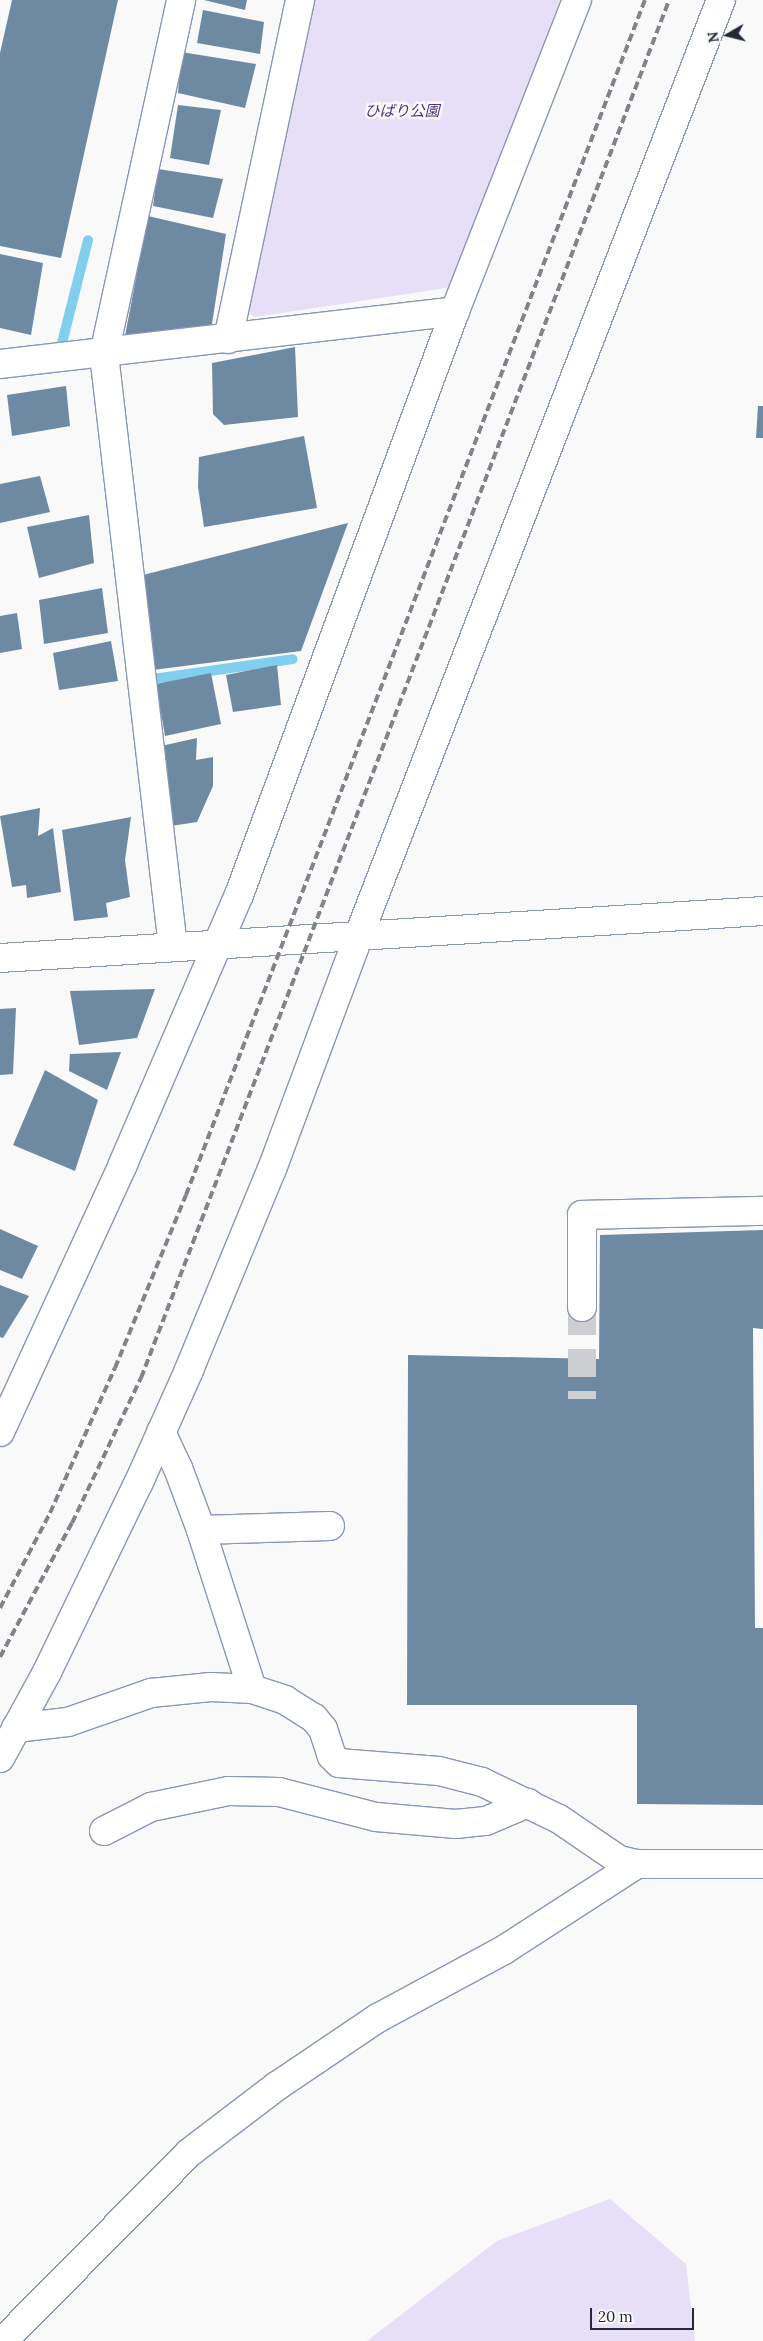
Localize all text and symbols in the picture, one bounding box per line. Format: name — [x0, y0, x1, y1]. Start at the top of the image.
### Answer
north arrow — [703, 10, 753, 60]
text: N — [703, 30, 723, 44]
park label: ひばり公園 — [365, 102, 439, 120]
scale bar — [593, 2298, 697, 2330]
text: 20 m — [598, 2307, 633, 2326]

